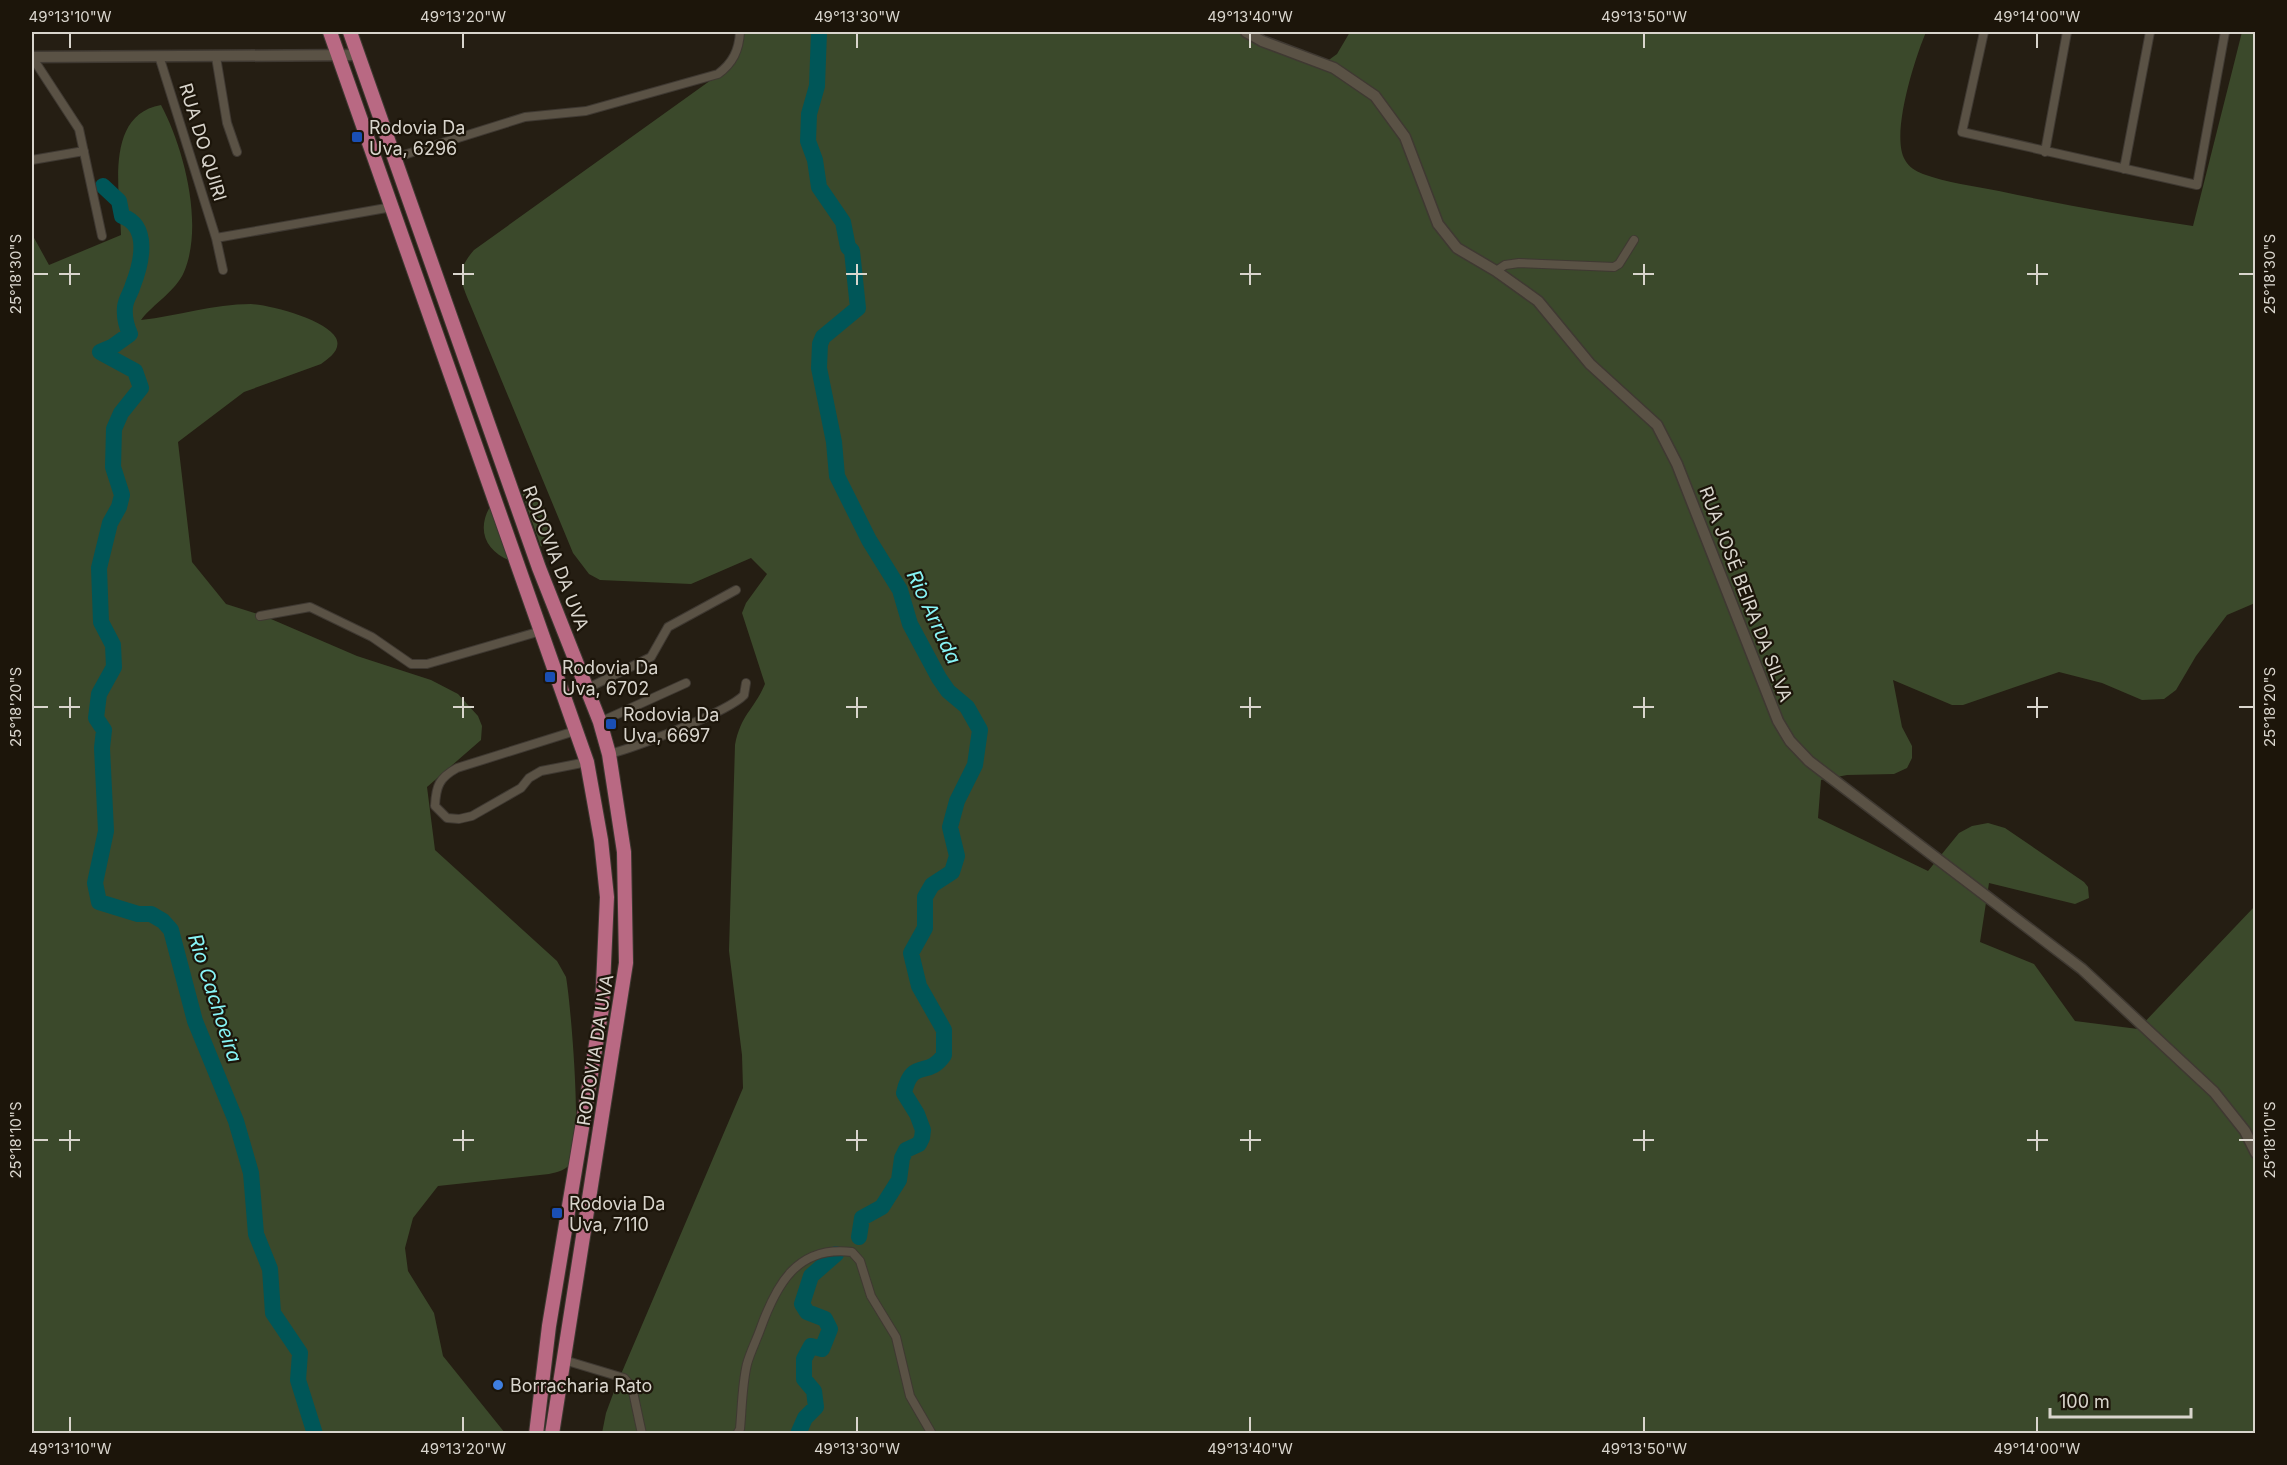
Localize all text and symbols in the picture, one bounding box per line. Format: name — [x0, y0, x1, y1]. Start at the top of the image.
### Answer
text: 49°13'10"W — [28, 7, 112, 26]
text: 49°13'20"W — [420, 7, 506, 26]
text: 49°13'30"W — [814, 7, 900, 26]
text: 49°13'40"W — [1207, 7, 1293, 26]
text: 49°13'50"W — [1601, 7, 1687, 26]
text: 49°14'00"W — [1994, 7, 2081, 26]
street label: RUA DO QUIRI — [175, 80, 231, 204]
place label: Rodovia Da Uva, 6296 — [369, 117, 465, 159]
marker: Rodovia Da Uva, 6296 — [350, 130, 364, 144]
text: 25°18'30"S — [6, 234, 25, 314]
text: 25°18'30"S — [2260, 234, 2279, 314]
street label: RODOVIA DA UVA — [519, 483, 593, 633]
street label: RUA JOSÉ BEIRA DA SILVA — [1695, 483, 1798, 705]
water label: Rio Arruda — [902, 566, 966, 668]
place label: Rodovia Da Uva, 6702 — [562, 657, 658, 699]
text: 25°18'20"S — [6, 667, 25, 747]
text: 25°18'20"S — [2260, 667, 2279, 747]
marker: Rodovia Da Uva, 6702 — [543, 670, 557, 684]
place label: Rodovia Da Uva, 6697 — [623, 704, 719, 746]
marker: Rodovia Da Uva, 6697 — [604, 717, 618, 731]
water label: Rio Cachoeira — [183, 931, 247, 1065]
street label: RODOVIA DA UVA — [573, 973, 617, 1127]
text: 25°18'10"S — [6, 1101, 25, 1179]
text: 25°18'10"S — [2260, 1101, 2279, 1179]
place label: Rodovia Da Uva, 7110 — [569, 1193, 665, 1235]
marker: Rodovia Da Uva, 7110 — [550, 1206, 564, 1220]
place label: Borracharia Rato — [510, 1375, 652, 1396]
marker: Borracharia Rato — [491, 1378, 505, 1392]
scale bar — [2050, 1381, 2191, 1419]
text: 100 m — [2059, 1391, 2110, 1412]
text: 49°13'10"W — [28, 1439, 112, 1458]
text: 49°13'20"W — [420, 1439, 506, 1458]
text: 49°13'30"W — [814, 1439, 900, 1458]
text: 49°13'40"W — [1207, 1439, 1293, 1458]
text: 49°13'50"W — [1601, 1439, 1687, 1458]
text: 49°14'00"W — [1994, 1439, 2081, 1458]

